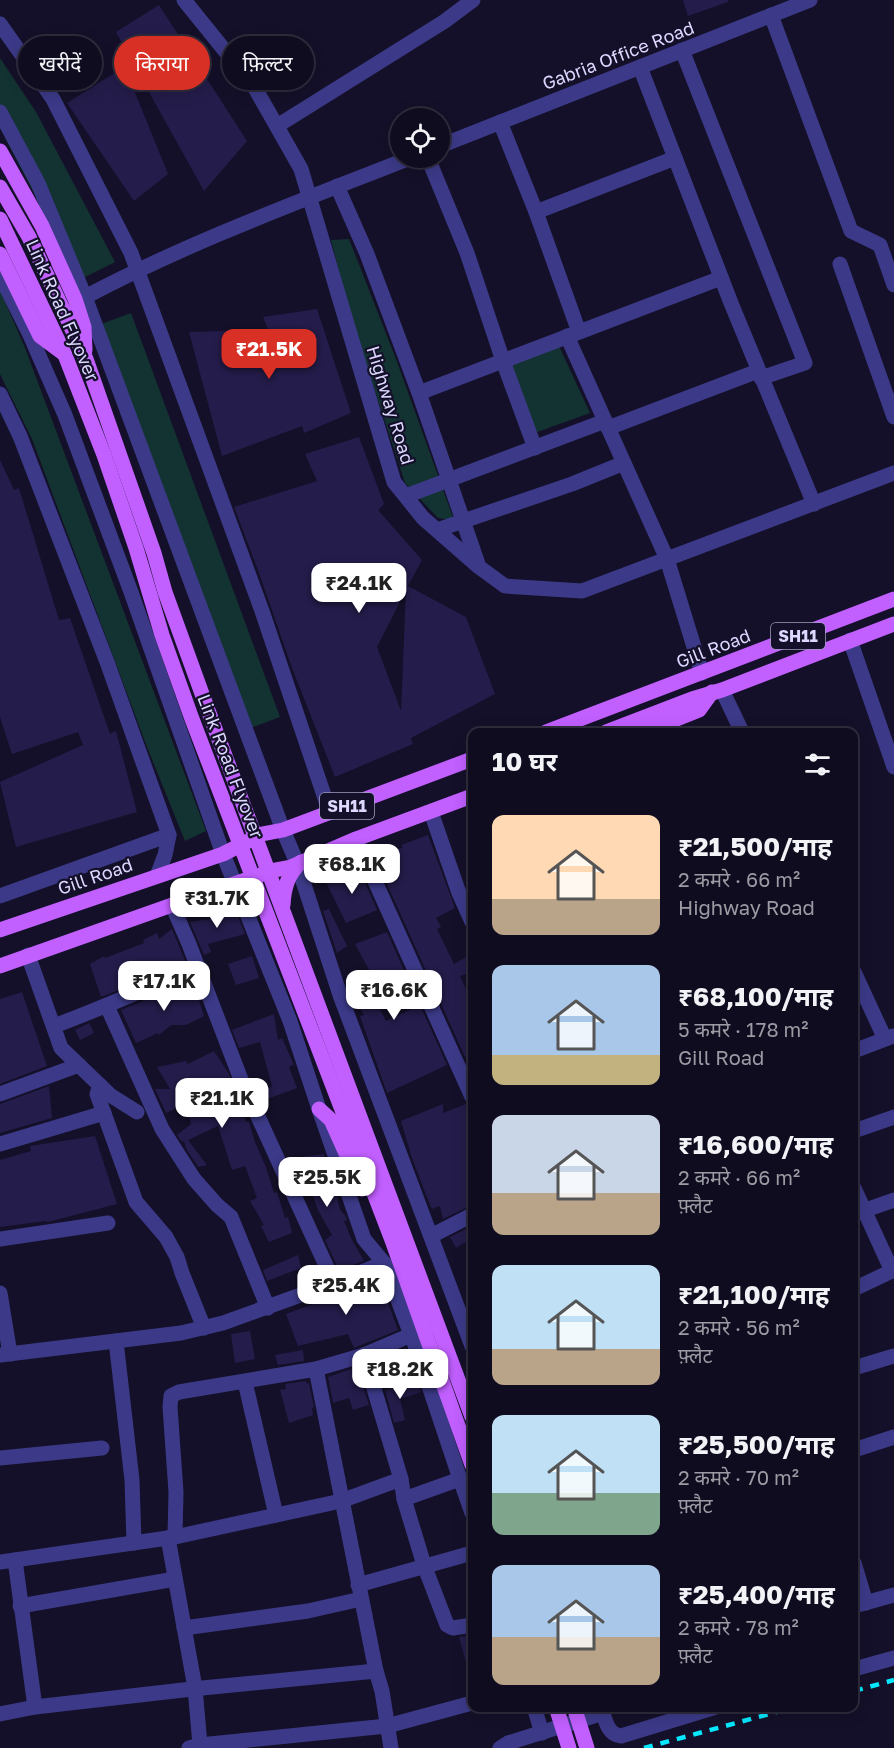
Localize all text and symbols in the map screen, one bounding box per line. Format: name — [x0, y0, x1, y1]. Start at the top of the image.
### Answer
street label: Gabria Office Road — [539, 16, 697, 94]
chip: खरीदें — [18, 36, 102, 90]
chip: किराया — [114, 36, 210, 90]
chip: फ़िल्टर — [222, 36, 314, 90]
map controls — [390, 108, 450, 168]
button: locate — [390, 108, 450, 168]
street label: Link Road Flyover — [22, 236, 104, 384]
pin: ₹21.5K — [220, 329, 318, 380]
text: ₹21.5K — [235, 336, 303, 360]
street label: Highway Road — [362, 343, 420, 467]
pin: ₹24.1K — [310, 563, 408, 614]
text: ₹24.1K — [325, 570, 393, 594]
road number: SH11 — [771, 623, 825, 649]
street label: Gill Road — [673, 624, 753, 672]
street label: Link Road Flyover — [193, 691, 269, 841]
text: 10 घर — [492, 746, 557, 777]
icon: filters — [801, 748, 834, 781]
road number: SH11 — [320, 793, 374, 819]
text: ₹21,500/माह — [678, 831, 832, 862]
icon: home — [540, 839, 612, 911]
pin: ₹68.1K — [303, 844, 401, 895]
text: ₹68.1K — [318, 851, 386, 875]
street label: Gill Road — [55, 853, 135, 899]
text: 2 कमरे · 66 m² — [678, 867, 800, 891]
pin: ₹31.7K — [168, 878, 266, 929]
text: ₹31.7K — [184, 885, 250, 909]
text: Highway Road — [678, 895, 815, 919]
pin: ₹17.1K — [115, 961, 213, 1012]
text: ₹17.1K — [132, 968, 196, 992]
pin: ₹16.6K — [345, 970, 443, 1021]
text: ₹16.6K — [360, 977, 428, 1001]
text: ₹68,100/माह — [678, 981, 833, 1012]
icon: home — [540, 989, 612, 1061]
text: 5 कमरे · 178 m² — [678, 1017, 809, 1041]
text: Gill Road — [678, 1045, 764, 1069]
pin: ₹21.1K — [173, 1078, 271, 1129]
text: ₹21.1K — [189, 1085, 255, 1109]
text: ₹16,600/माह — [678, 1129, 833, 1160]
icon: home — [540, 1139, 612, 1211]
pin: ₹25.5K — [278, 1157, 376, 1208]
text: ₹25.5K — [293, 1164, 361, 1188]
text: 2 कमरे · 66 m² — [678, 1165, 800, 1189]
text: फ़्लैट — [678, 1193, 713, 1217]
pin: ₹25.4K — [297, 1265, 395, 1316]
text: ₹25.4K — [311, 1272, 381, 1296]
text: ₹21,100/माह — [678, 1279, 829, 1310]
icon: home — [540, 1289, 612, 1361]
text: 2 कमरे · 56 m² — [678, 1315, 800, 1339]
text: फ़्लैट — [678, 1343, 713, 1367]
pin: ₹18.2K — [351, 1349, 449, 1400]
text: ₹18.2K — [366, 1356, 434, 1380]
text: ₹25,500/माह — [678, 1429, 834, 1460]
icon: home — [540, 1439, 612, 1511]
text: 2 कमरे · 70 m² — [678, 1465, 799, 1489]
text: फ़्लैट — [678, 1493, 713, 1517]
text: ₹25,400/माह — [678, 1579, 835, 1610]
icon: home — [540, 1589, 612, 1661]
text: 2 कमरे · 78 m² — [678, 1615, 799, 1639]
text: फ़्लैट — [678, 1643, 713, 1667]

